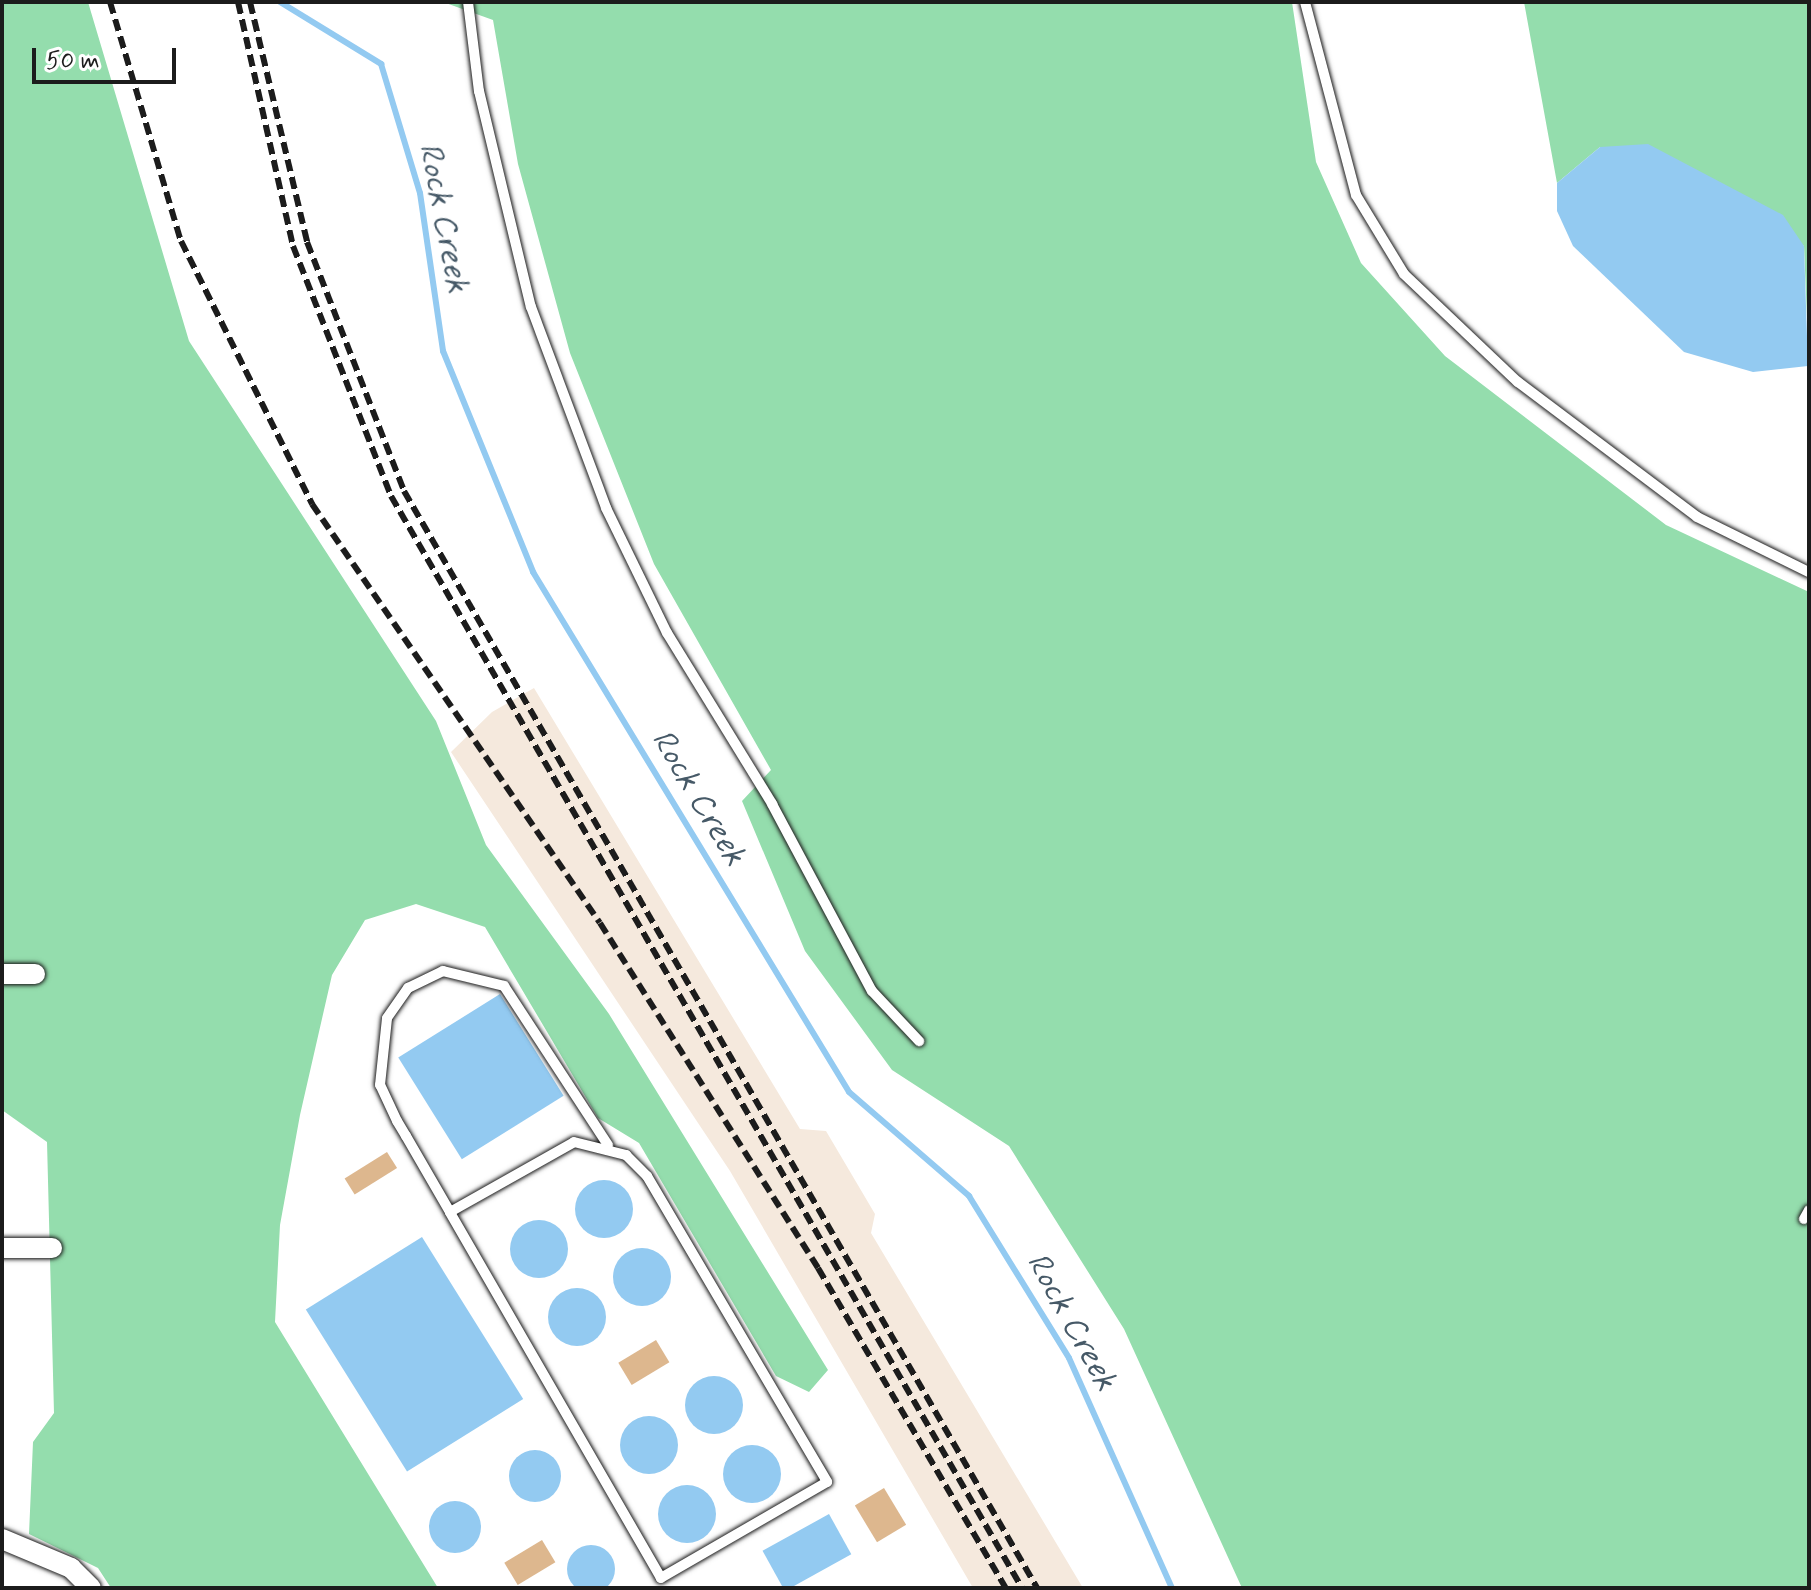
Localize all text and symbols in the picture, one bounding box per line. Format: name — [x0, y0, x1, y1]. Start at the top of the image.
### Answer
scale bar — [36, 32, 180, 82]
text: 50 m — [46, 46, 100, 77]
water label: Rock Creek — [410, 140, 476, 296]
water label: Rock Creek — [643, 723, 753, 873]
water label: Rock Creek — [1017, 1246, 1125, 1398]

